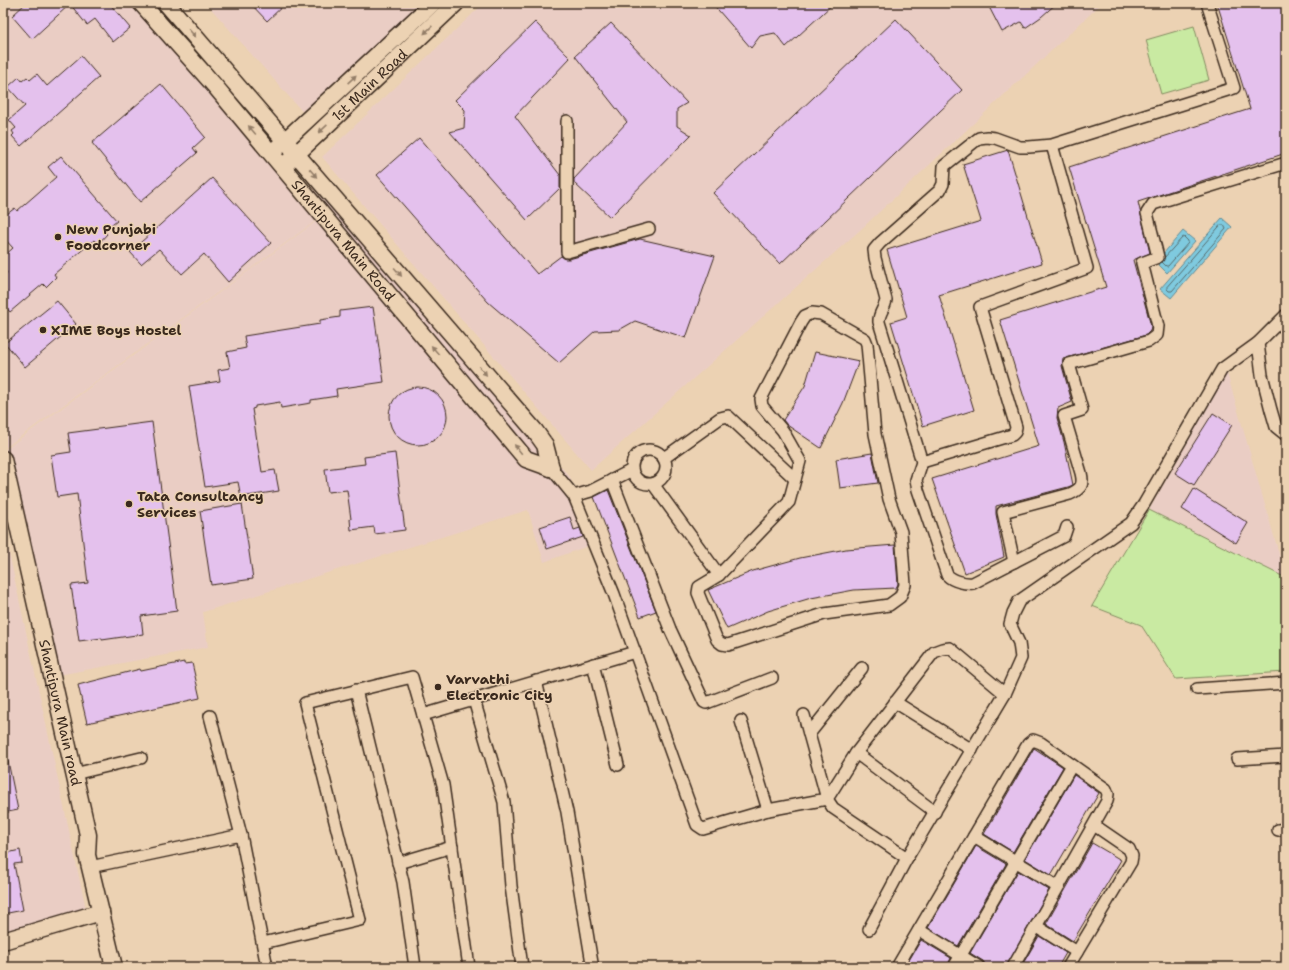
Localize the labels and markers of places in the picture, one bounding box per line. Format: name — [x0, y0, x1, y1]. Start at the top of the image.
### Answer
place label: New Punjabi Foodcorner — [66, 220, 156, 254]
marker: New Punjabi Foodcorner — [53, 232, 63, 242]
place label: XIME Boys Hostel — [51, 321, 182, 339]
marker: XIME Boys Hostel — [38, 325, 48, 335]
place label: Tata Consultancy Services — [137, 487, 264, 521]
marker: Tata Consultancy Services — [124, 499, 134, 509]
place label: Varvathi Electronic City — [446, 670, 553, 704]
marker: Varvathi Electronic City — [433, 682, 443, 692]

